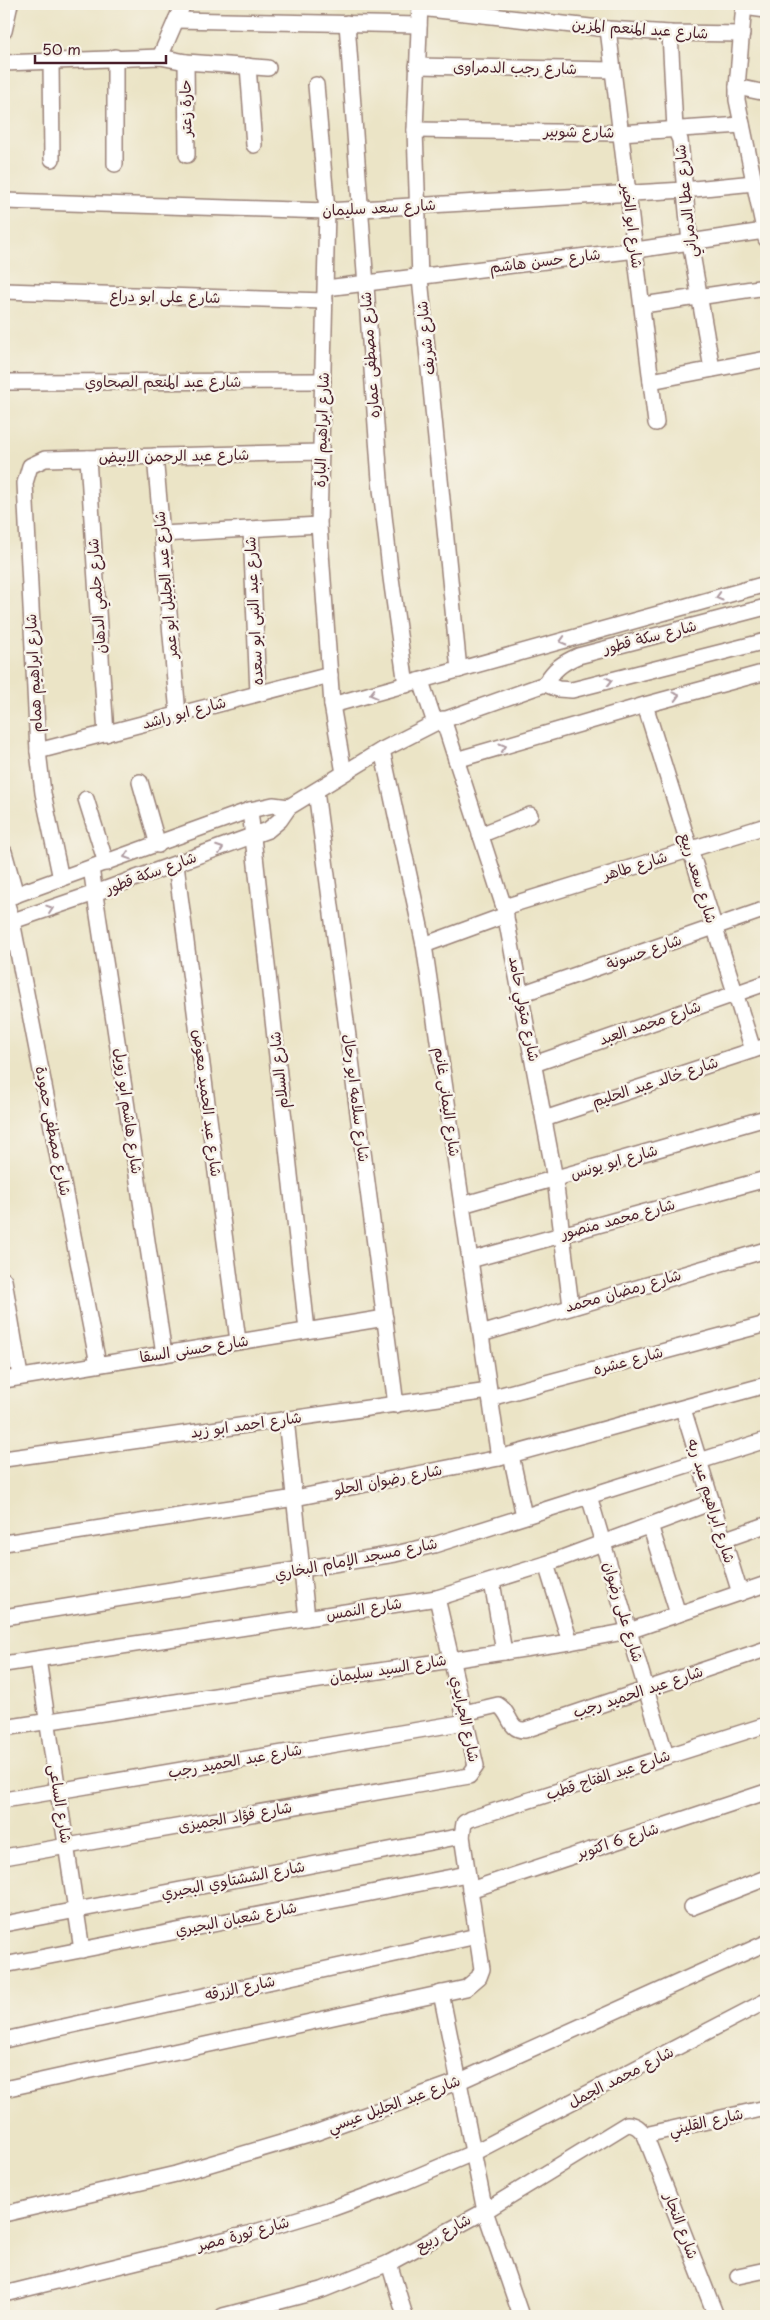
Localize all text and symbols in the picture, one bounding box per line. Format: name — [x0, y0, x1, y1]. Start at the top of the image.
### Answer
street label: شارع عبد المنعم المزين — [571, 11, 709, 46]
scale bar — [35, 32, 166, 64]
text: 50 m — [42, 37, 81, 60]
street label: شارع رجب الدمراوى — [453, 54, 577, 79]
street label: حارة زعتر — [173, 79, 197, 139]
street label: شارع شوبير — [542, 118, 615, 143]
street label: شارع عطا الدمراني — [667, 143, 705, 259]
street label: شارع ابو الخير — [617, 181, 650, 270]
street label: شارع سعد سليمان — [321, 192, 436, 221]
street label: شارع حسن هاشم — [488, 241, 602, 280]
street label: شارع على ابو دراع — [109, 283, 221, 308]
street label: شارع مصطفى عماره — [353, 291, 384, 419]
street label: شارع شريف — [409, 300, 440, 376]
street label: شارع عبد المنعم الصحاوي — [85, 369, 241, 394]
street label: شارع ابراهيم البارة — [307, 372, 336, 488]
street label: شارع عبد الرحمن الابيض — [98, 442, 249, 467]
street label: شارع عبد الجليل ابو عمر — [147, 510, 183, 662]
street label: شارع عبد النبى ابو سعده — [237, 536, 268, 686]
street label: شارع حلمي الدهان — [80, 537, 114, 655]
one-way arrow — [716, 592, 724, 602]
street label: شارع ابراهيم همام — [18, 613, 49, 733]
street label: شارع سكة قطور — [600, 613, 699, 659]
one-way arrow — [559, 636, 567, 646]
one-way arrow — [605, 676, 614, 687]
one-way arrow — [368, 688, 377, 699]
street label: شارع ابو راشد — [139, 689, 228, 734]
one-way arrow — [671, 692, 679, 702]
one-way arrow — [498, 742, 507, 752]
street label: شارع سعد ربيع — [674, 829, 724, 926]
street label: شارع سكة قطور — [101, 844, 199, 899]
street label: شارع طاهر — [597, 844, 670, 886]
one-way arrow — [215, 845, 223, 855]
one-way arrow — [123, 850, 131, 860]
one-way arrow — [45, 905, 54, 915]
street label: شارع حسونة — [603, 927, 684, 974]
street label: شارع متولي حامد — [501, 954, 547, 1064]
street label: شارع محمد العبد — [595, 993, 704, 1050]
street label: شارع عبد الحميد معوض — [188, 1028, 229, 1178]
street label: شارع السلام — [262, 1030, 294, 1110]
street label: شارع سلامه ابو رحال — [338, 1033, 377, 1163]
street label: شارع هاشم ابو زويل — [107, 1046, 150, 1176]
street label: شارع اليمانى غانم — [427, 1046, 468, 1158]
street label: شارع خالد عبد الحليم — [588, 1049, 721, 1114]
street label: شارع مصطفى حمودة — [31, 1064, 78, 1198]
street label: شارع ابو يونس — [567, 1137, 660, 1184]
street label: شارع محمد منصور — [557, 1191, 677, 1244]
street label: شارع رمضان محمد — [562, 1262, 683, 1317]
street label: شارع حسنى السقا — [138, 1328, 250, 1367]
street label: شارع عشره — [590, 1339, 665, 1380]
street label: شارع احمد ابو زيد — [189, 1404, 303, 1443]
street label: شارع ابراهيم عبد ربه — [681, 1436, 742, 1566]
street label: شارع رضوان الحلو — [331, 1457, 444, 1501]
street label: شارع مسجد الإمام البخاري — [272, 1530, 439, 1586]
street label: شارع على رضوان — [598, 1558, 651, 1665]
street label: شارع النمس — [324, 1590, 403, 1625]
street label: شارع السيد سليمان — [327, 1647, 448, 1688]
street label: شارع عبد الحميد رجب — [569, 1659, 706, 1722]
street label: شارع الجرايدي — [445, 1673, 487, 1764]
street label: شارع عبد الحميد رجب — [166, 1736, 304, 1783]
street label: شارع عبد الفتاح قطب — [542, 1743, 673, 1805]
street label: شارع الساعى — [44, 1762, 79, 1845]
street label: شارع فؤاد الجميزى — [176, 1794, 294, 1837]
street label: شارع 6 اكتوبر — [572, 1816, 661, 1864]
street label: شارع الششتاوي البحيري — [159, 1853, 307, 1905]
street label: شارع شعبان البحيري — [173, 1894, 299, 1942]
street label: شارع الزرقه — [203, 1968, 277, 2005]
street label: شارع محمد الجمل — [563, 2039, 677, 2112]
street label: شارع عبد الجليل عيسي — [324, 2068, 464, 2140]
street label: شارع القليني — [666, 2101, 746, 2143]
street label: شارع النجار — [659, 2188, 706, 2262]
street label: شارع ربيع — [410, 2207, 475, 2257]
street label: شارع ثورة مصر — [192, 2209, 291, 2256]

